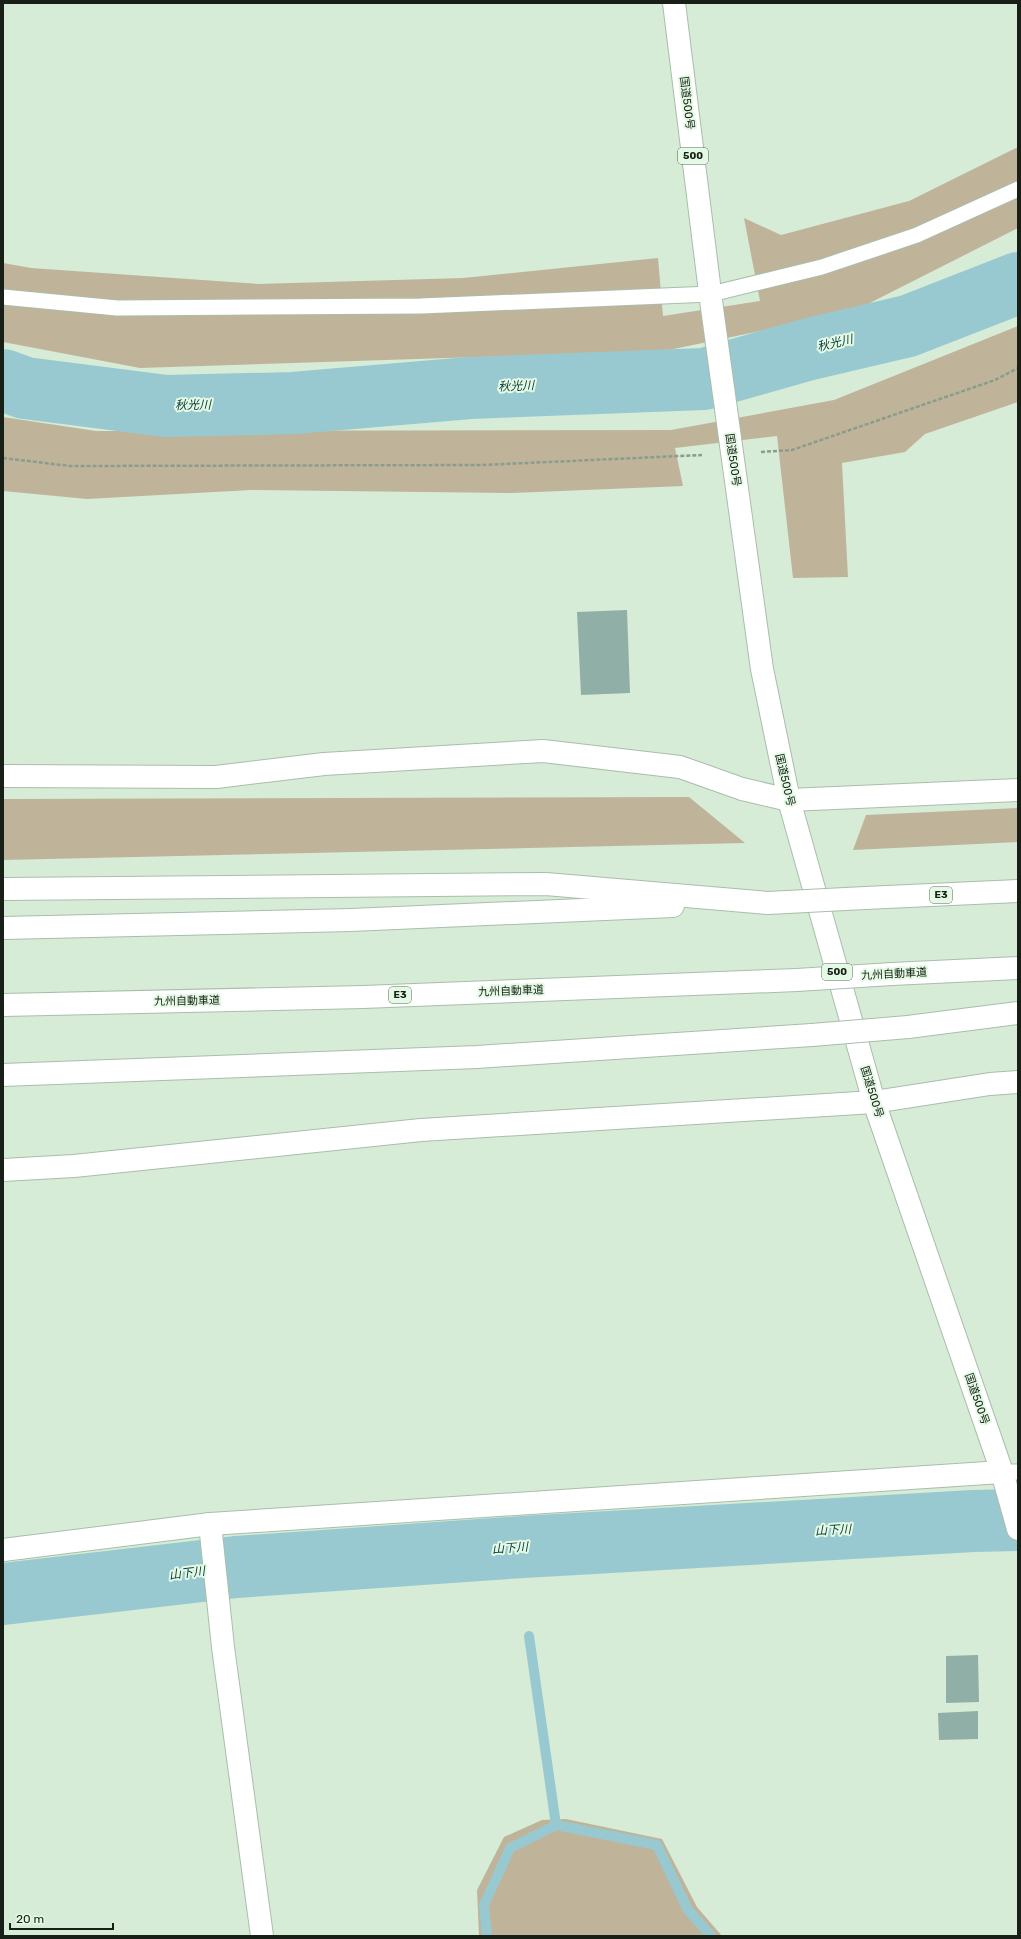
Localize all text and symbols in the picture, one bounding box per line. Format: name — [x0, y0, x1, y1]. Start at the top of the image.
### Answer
street label: 国道500号 — [677, 76, 697, 130]
road number: 500 — [678, 148, 708, 164]
water label: 秋光川 — [816, 332, 856, 354]
water label: 秋光川 — [498, 378, 536, 394]
water label: 秋光川 — [175, 398, 213, 412]
street label: 国道500号 — [723, 433, 743, 487]
street label: 国道500号 — [773, 752, 797, 808]
road number: E3 — [930, 887, 952, 903]
road number: 500 — [822, 964, 852, 980]
street label: 九州自動車道 — [861, 966, 927, 982]
street label: 九州自動車道 — [478, 983, 544, 999]
road number: E3 — [389, 987, 411, 1003]
street label: 九州自動車道 — [154, 994, 220, 1008]
street label: 国道500号 — [858, 1065, 886, 1119]
street label: 国道500号 — [962, 1372, 992, 1426]
water label: 山下川 — [815, 1522, 853, 1538]
water label: 山下川 — [492, 1540, 530, 1556]
water label: 山下川 — [168, 1564, 208, 1582]
scale bar — [10, 1905, 113, 1931]
text: 20 m — [16, 1912, 44, 1926]

